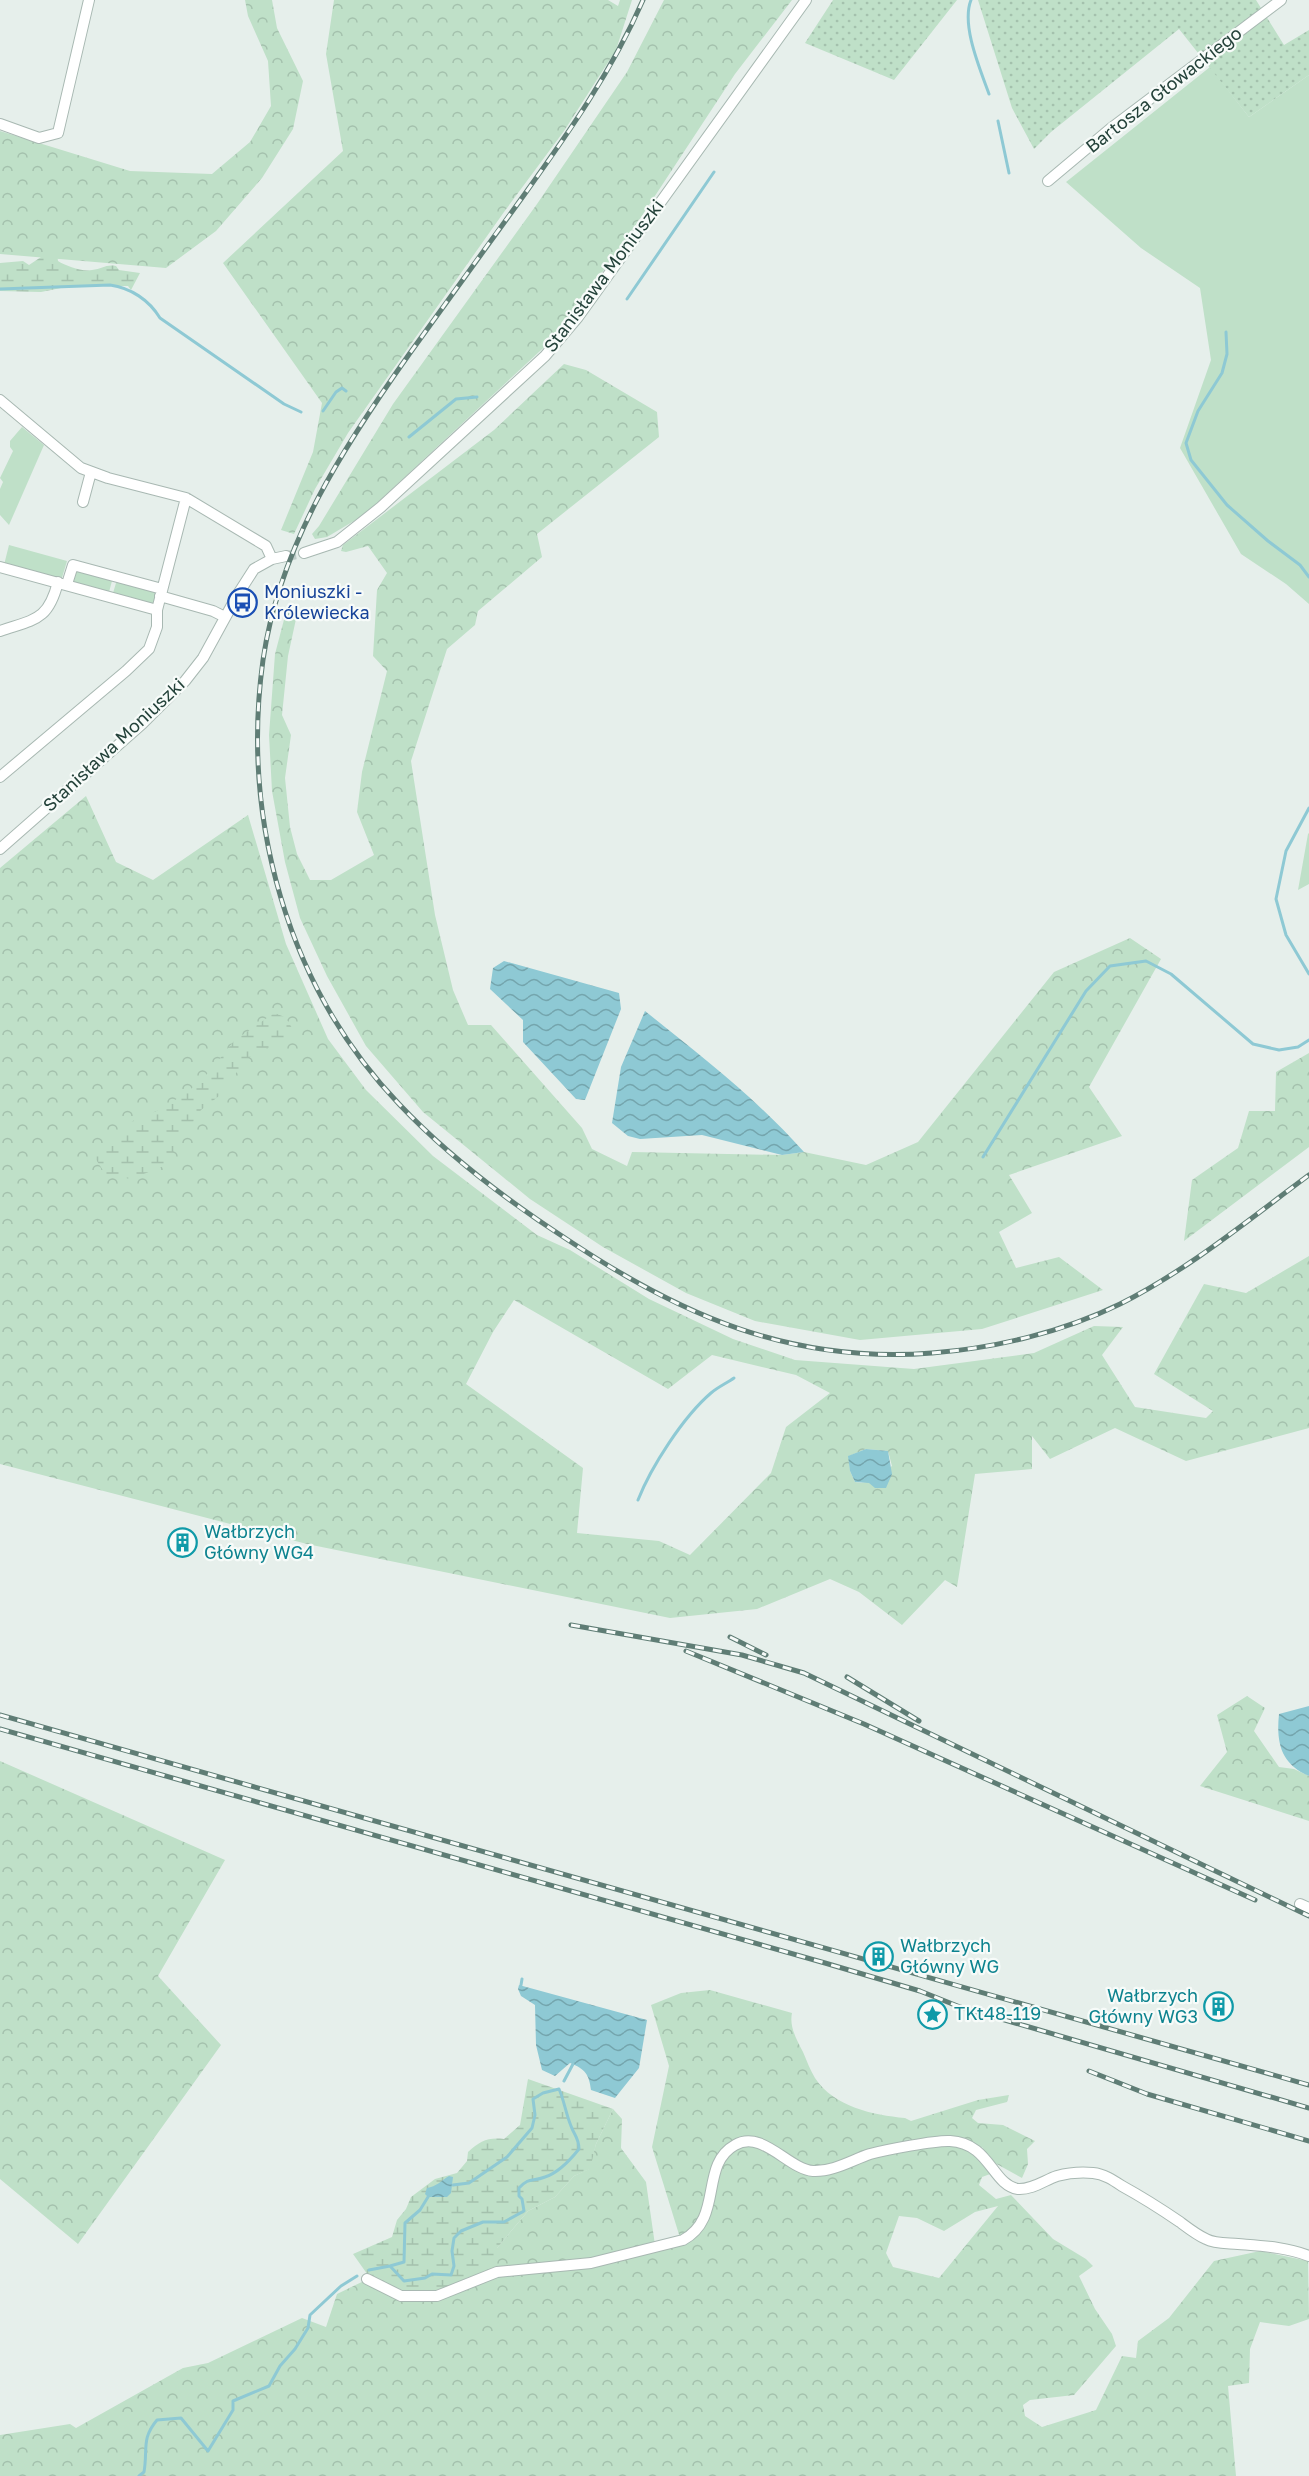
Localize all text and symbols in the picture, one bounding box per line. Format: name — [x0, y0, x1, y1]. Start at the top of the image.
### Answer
street label: Bartosza Głowackiego — [1081, 21, 1246, 157]
street label: Stanisława Moniuszki — [539, 195, 668, 356]
place label: Moniuszki - Królewiecka — [264, 580, 370, 623]
bus stop icon: Moniuszki - Królewiecka — [227, 586, 259, 618]
street label: Stanisława Moniuszki — [38, 673, 189, 816]
place label: Wałbrzych Główny WG4 — [204, 1520, 314, 1563]
building icon: Wałbrzych Główny WG4 — [167, 1526, 199, 1558]
place label: Wałbrzych Główny WG — [900, 1934, 999, 1977]
building icon: Wałbrzych Główny WG — [863, 1940, 895, 1972]
place label: Wałbrzych Główny WG3 — [1088, 1984, 1198, 2027]
building icon: Wałbrzych Główny WG3 — [1203, 1990, 1235, 2022]
place icon: TKt48-119 — [917, 1998, 949, 2030]
place label: TKt48-119 — [954, 2002, 1041, 2024]

